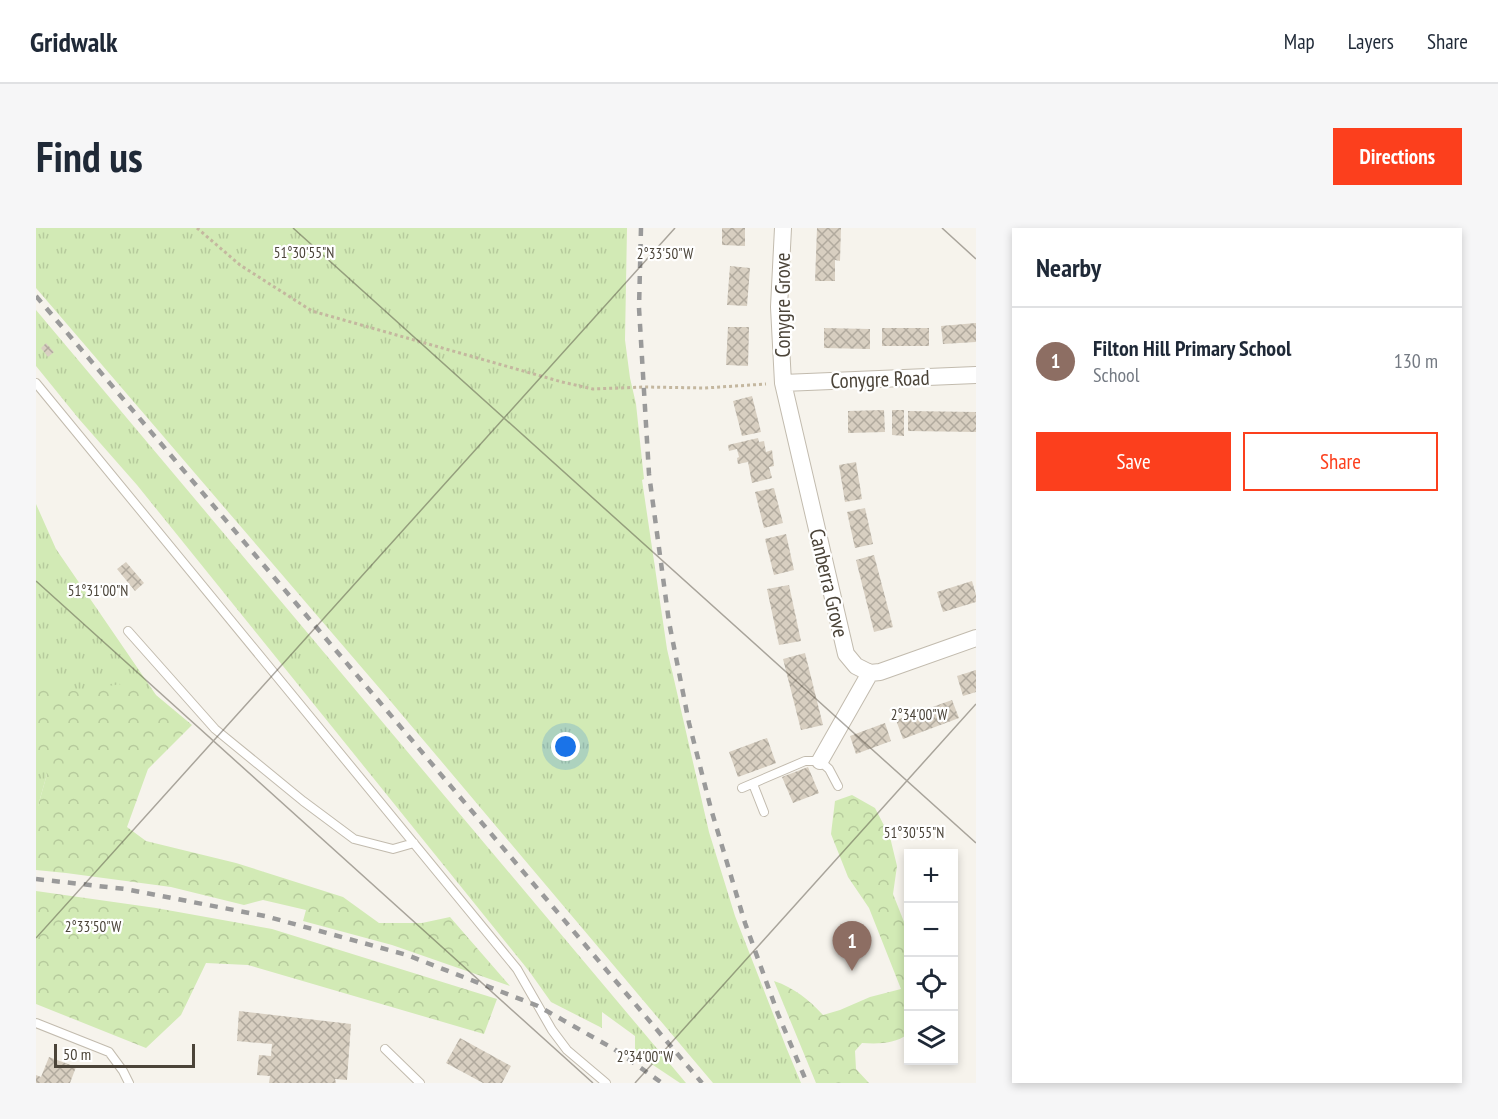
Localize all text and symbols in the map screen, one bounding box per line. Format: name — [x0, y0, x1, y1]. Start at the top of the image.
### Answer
text: Gridwalk — [30, 23, 118, 60]
text: Map — [1284, 28, 1315, 55]
text: Layers — [1348, 28, 1394, 55]
text: Share — [1427, 28, 1468, 55]
button: Directions — [1333, 128, 1462, 185]
text: Find us — [36, 129, 143, 184]
text: 51°30'55"N — [274, 243, 334, 262]
text: 2°33'50"W — [637, 244, 693, 263]
text: Nearby — [1036, 251, 1101, 284]
street label: Conygre Grove — [769, 253, 796, 357]
text: Filton Hill Primary School — [1093, 334, 1291, 362]
text: 1 — [1051, 348, 1060, 374]
text: 130 m — [1394, 348, 1438, 374]
text: School — [1093, 362, 1139, 388]
street label: Conygre Road — [830, 364, 930, 394]
button: Save — [1036, 432, 1231, 491]
button: Share — [1243, 432, 1438, 491]
street label: Canberra Grove — [803, 526, 855, 640]
text: 51°31'00"N — [68, 581, 128, 600]
text: 2°34'00"W — [891, 705, 947, 724]
your location — [551, 732, 580, 761]
text: 51°30'55"N — [884, 823, 944, 842]
map controls — [904, 849, 958, 1065]
button: + — [904, 849, 958, 903]
button: − — [904, 903, 958, 957]
text: 2°33'50"W — [65, 917, 121, 936]
pin: 1 — [832, 922, 872, 971]
button: locate — [904, 957, 958, 1011]
button: layers — [904, 1011, 958, 1065]
scale bar — [54, 1041, 195, 1068]
text: 50 m — [63, 1044, 91, 1064]
text: 2°34'00"W — [617, 1047, 673, 1066]

